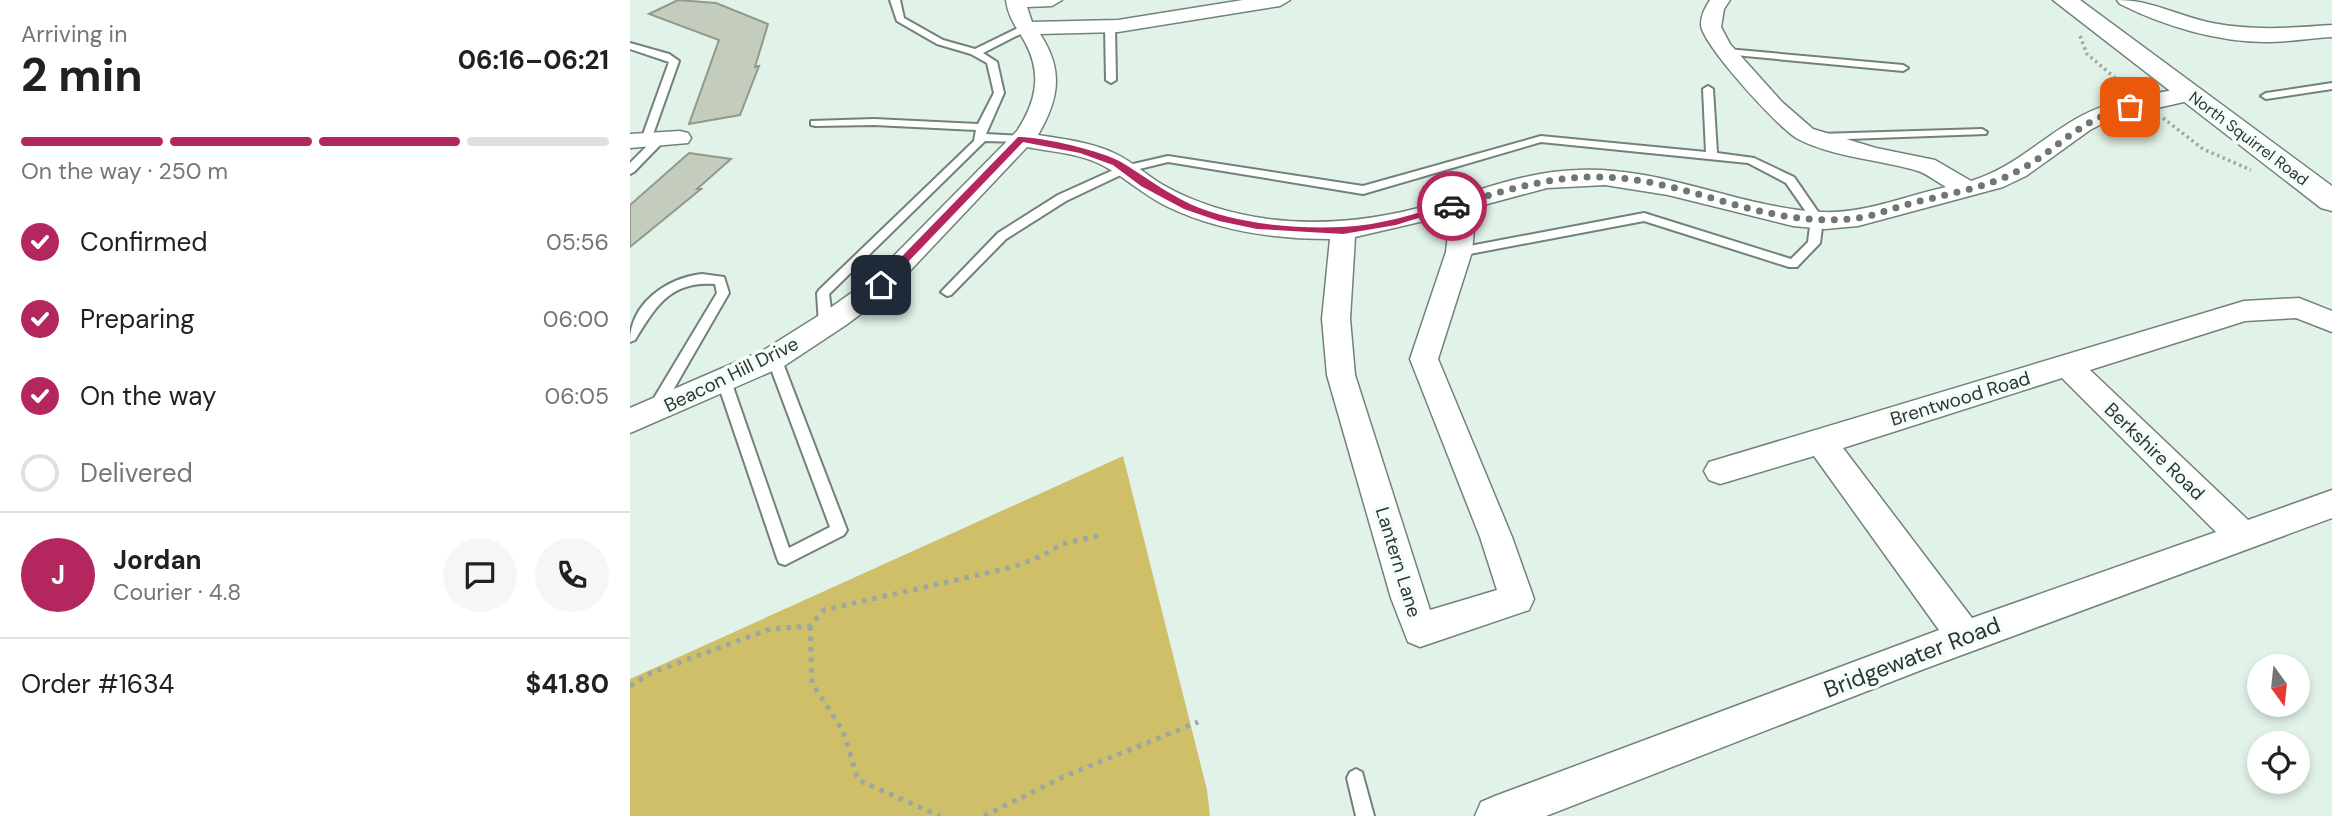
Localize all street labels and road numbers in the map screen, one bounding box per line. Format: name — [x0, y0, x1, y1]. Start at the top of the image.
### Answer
street label: North Squirrel Road — [2185, 87, 2313, 190]
street label: Beacon Hill Drive — [660, 331, 803, 418]
street label: Brentwood Road — [1887, 365, 2033, 432]
street label: Berkshire Road — [2099, 397, 2210, 506]
street label: Lantern Lane — [1370, 504, 1427, 620]
street label: Bridgewater Road — [1820, 610, 2004, 704]

